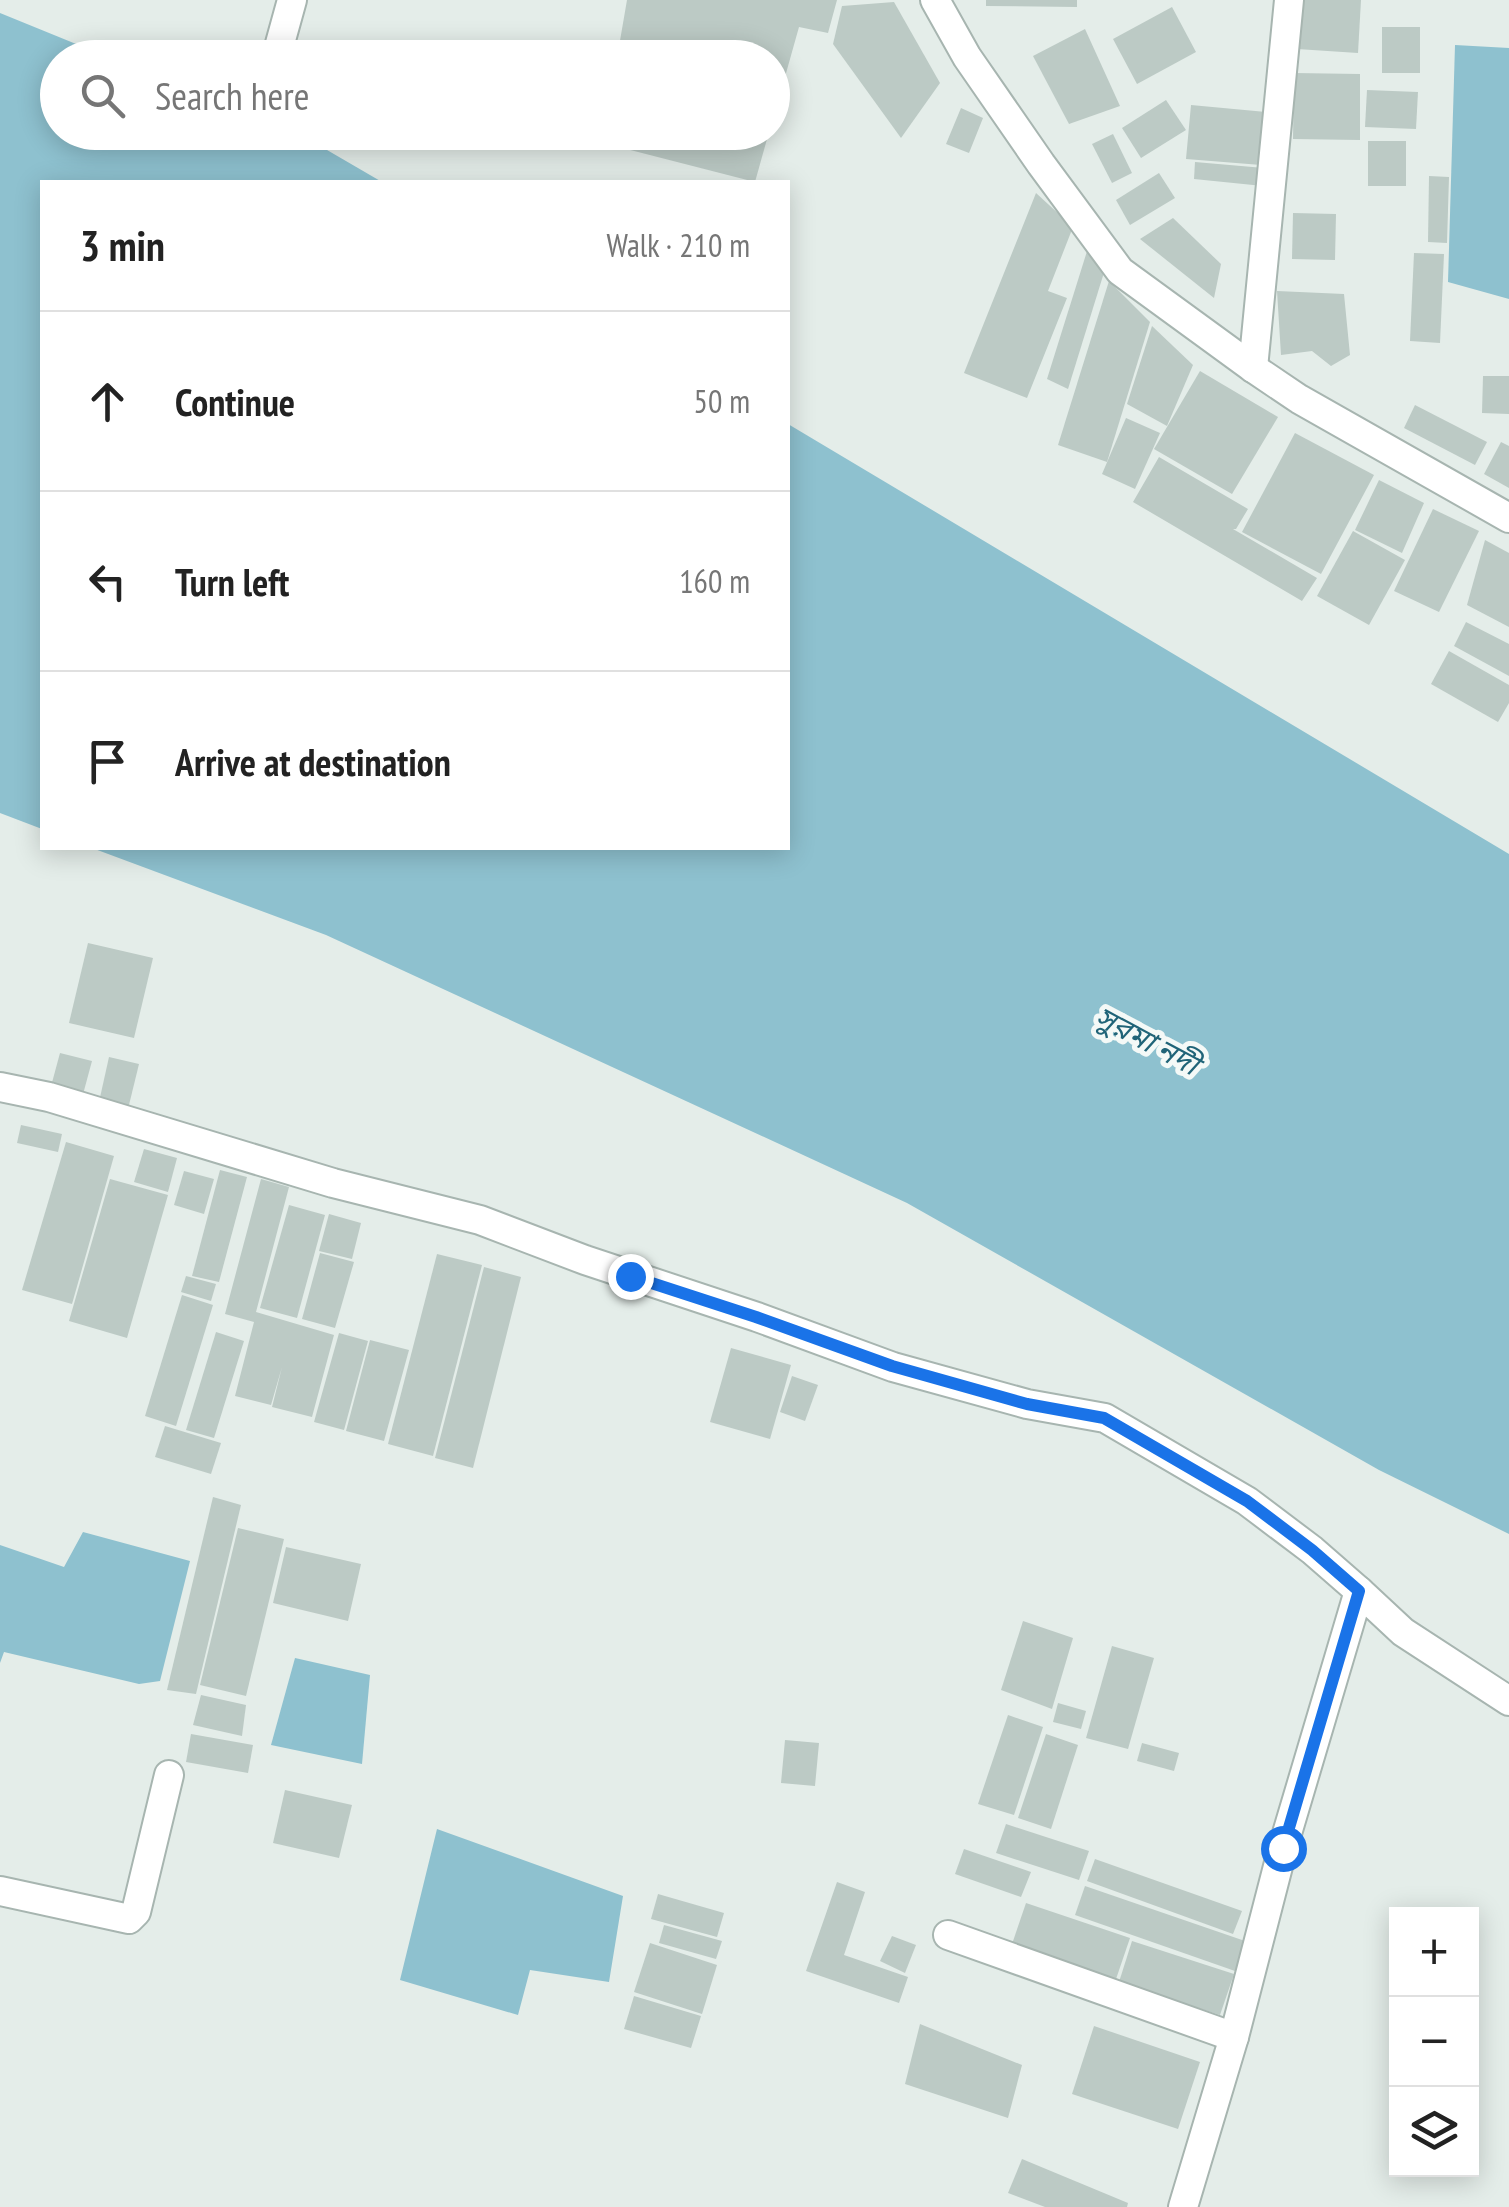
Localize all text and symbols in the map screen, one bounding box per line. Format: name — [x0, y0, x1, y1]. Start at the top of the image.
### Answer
search box — [40, 40, 790, 150]
icon: search — [75, 68, 130, 123]
text: Search here — [155, 71, 309, 120]
text: 3 min — [80, 218, 165, 273]
text: Walk · 210 m — [606, 224, 750, 266]
icon: ahead — [80, 374, 135, 429]
text: Continue — [175, 377, 295, 426]
text: 50 m — [694, 380, 750, 422]
icon: left — [80, 554, 135, 609]
text: Turn left — [175, 557, 289, 606]
text: 160 m — [679, 560, 750, 602]
icon: arrive — [80, 734, 135, 789]
text: Arrive at destination — [175, 737, 451, 786]
water label: সুরমা নদী — [1089, 996, 1211, 1086]
route end — [608, 1254, 654, 1300]
route start — [1261, 1826, 1307, 1872]
map controls — [1389, 1907, 1479, 2177]
button: + — [1389, 1907, 1479, 1997]
button: − — [1389, 1997, 1479, 2087]
button: layers — [1389, 2087, 1479, 2177]

